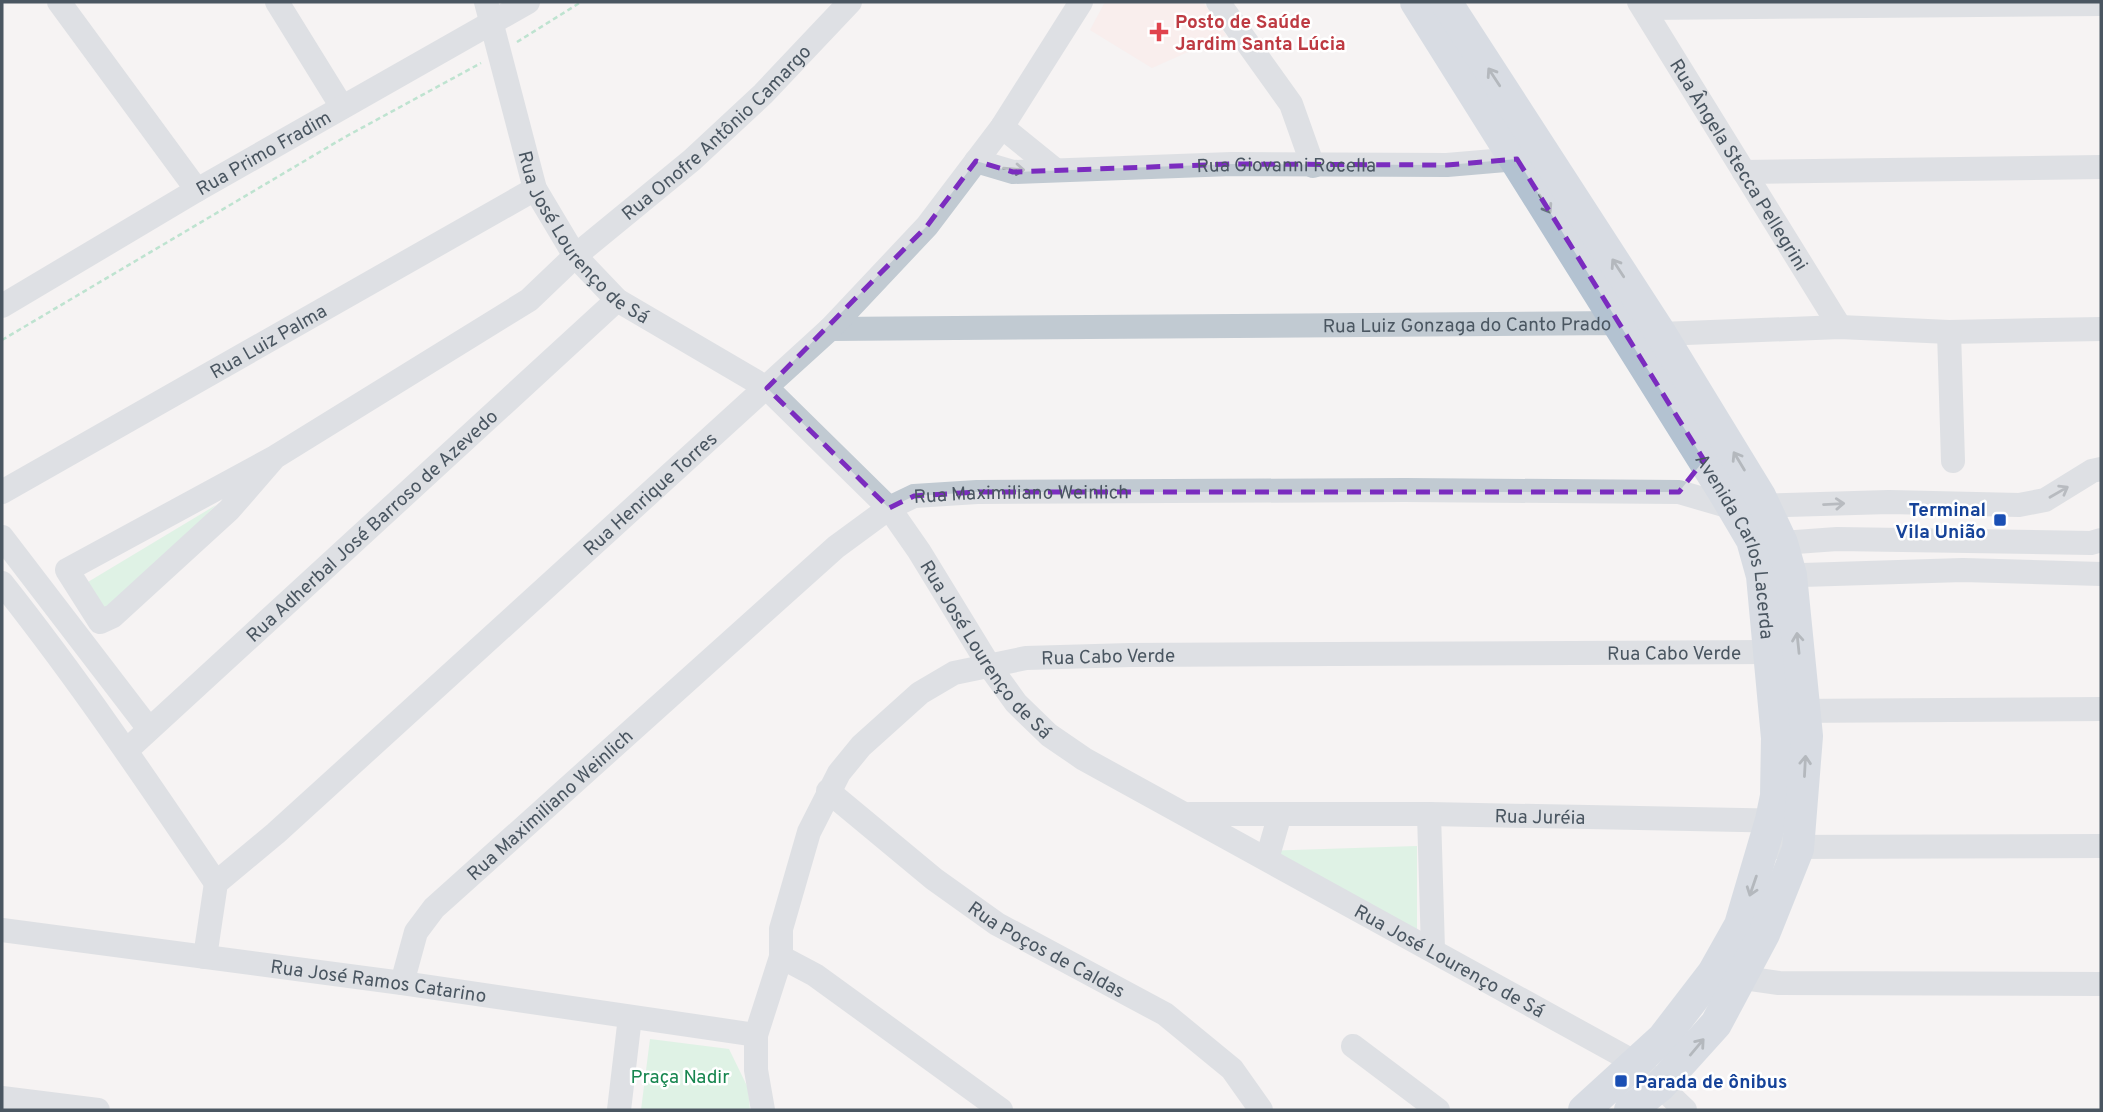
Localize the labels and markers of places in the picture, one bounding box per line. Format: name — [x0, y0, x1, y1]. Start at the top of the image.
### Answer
place label: Posto de Saúde Jardim Santa Lúcia — [1175, 11, 1346, 57]
marker: Posto de Saúde Jardim Santa Lúcia — [1149, 22, 1169, 42]
place label: Terminal Vila União — [1895, 499, 1986, 545]
marker: Terminal Vila União — [1992, 512, 2008, 528]
place label: Parada de ônibus — [1635, 1071, 1787, 1095]
marker: Parada de ônibus — [1613, 1073, 1629, 1089]

